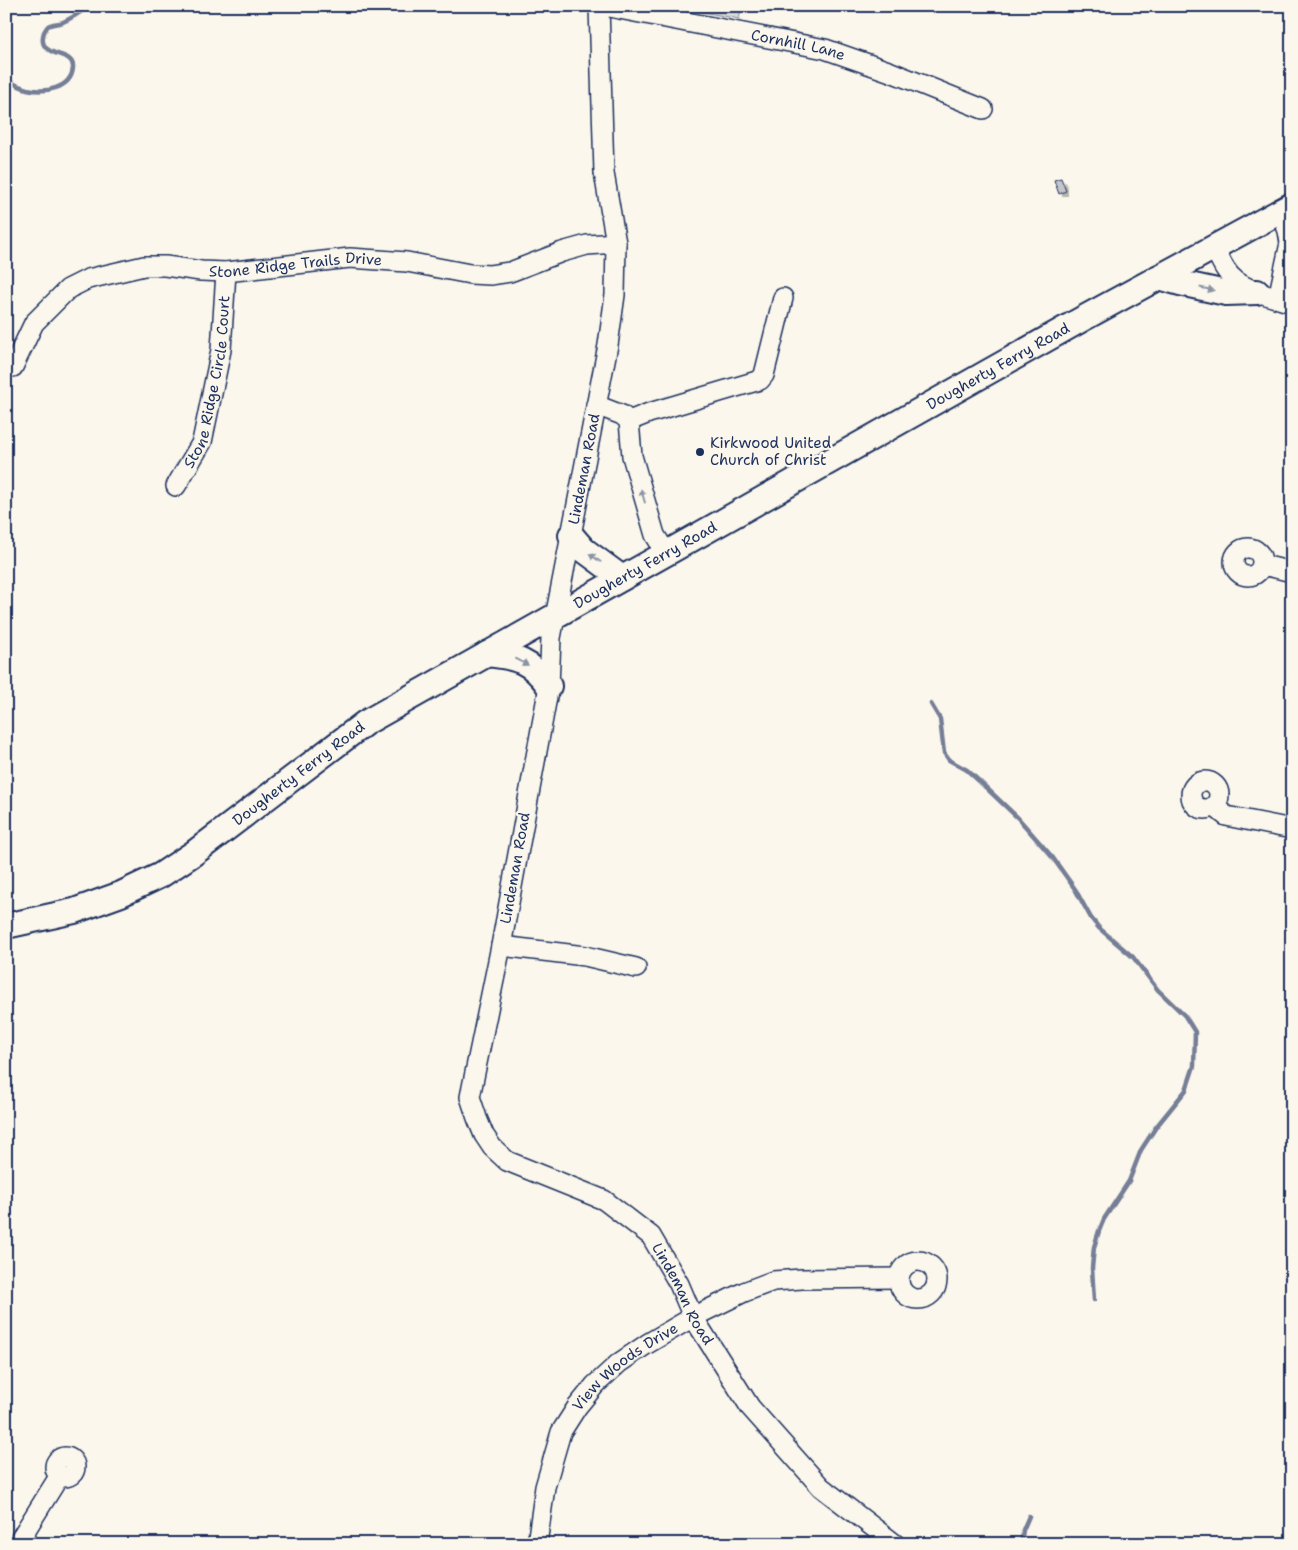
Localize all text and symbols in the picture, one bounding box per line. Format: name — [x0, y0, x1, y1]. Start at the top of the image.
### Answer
street label: Cornhill Lane — [749, 25, 848, 65]
street label: Stone Ridge Trails Drive — [209, 248, 383, 282]
one-way arrow — [1199, 285, 1214, 293]
street label: Stone Ridge Circle Court — [179, 295, 234, 472]
street label: Dougherty Ferry Road — [923, 318, 1074, 415]
street label: Lindeman Road — [563, 411, 605, 526]
place label: Kirkwood United Church of Christ — [710, 433, 832, 470]
marker: Kirkwood United Church of Christ — [694, 446, 706, 458]
one-way arrow — [639, 488, 647, 503]
street label: Dougherty Ferry Road — [570, 517, 721, 613]
one-way arrow — [588, 553, 602, 563]
one-way arrow — [515, 658, 529, 666]
street label: Dougherty Ferry Road — [228, 716, 369, 830]
street label: Lindeman Road — [495, 810, 535, 925]
street label: Lindeman Road — [647, 1239, 718, 1349]
street label: View Woods Drive — [568, 1318, 682, 1415]

